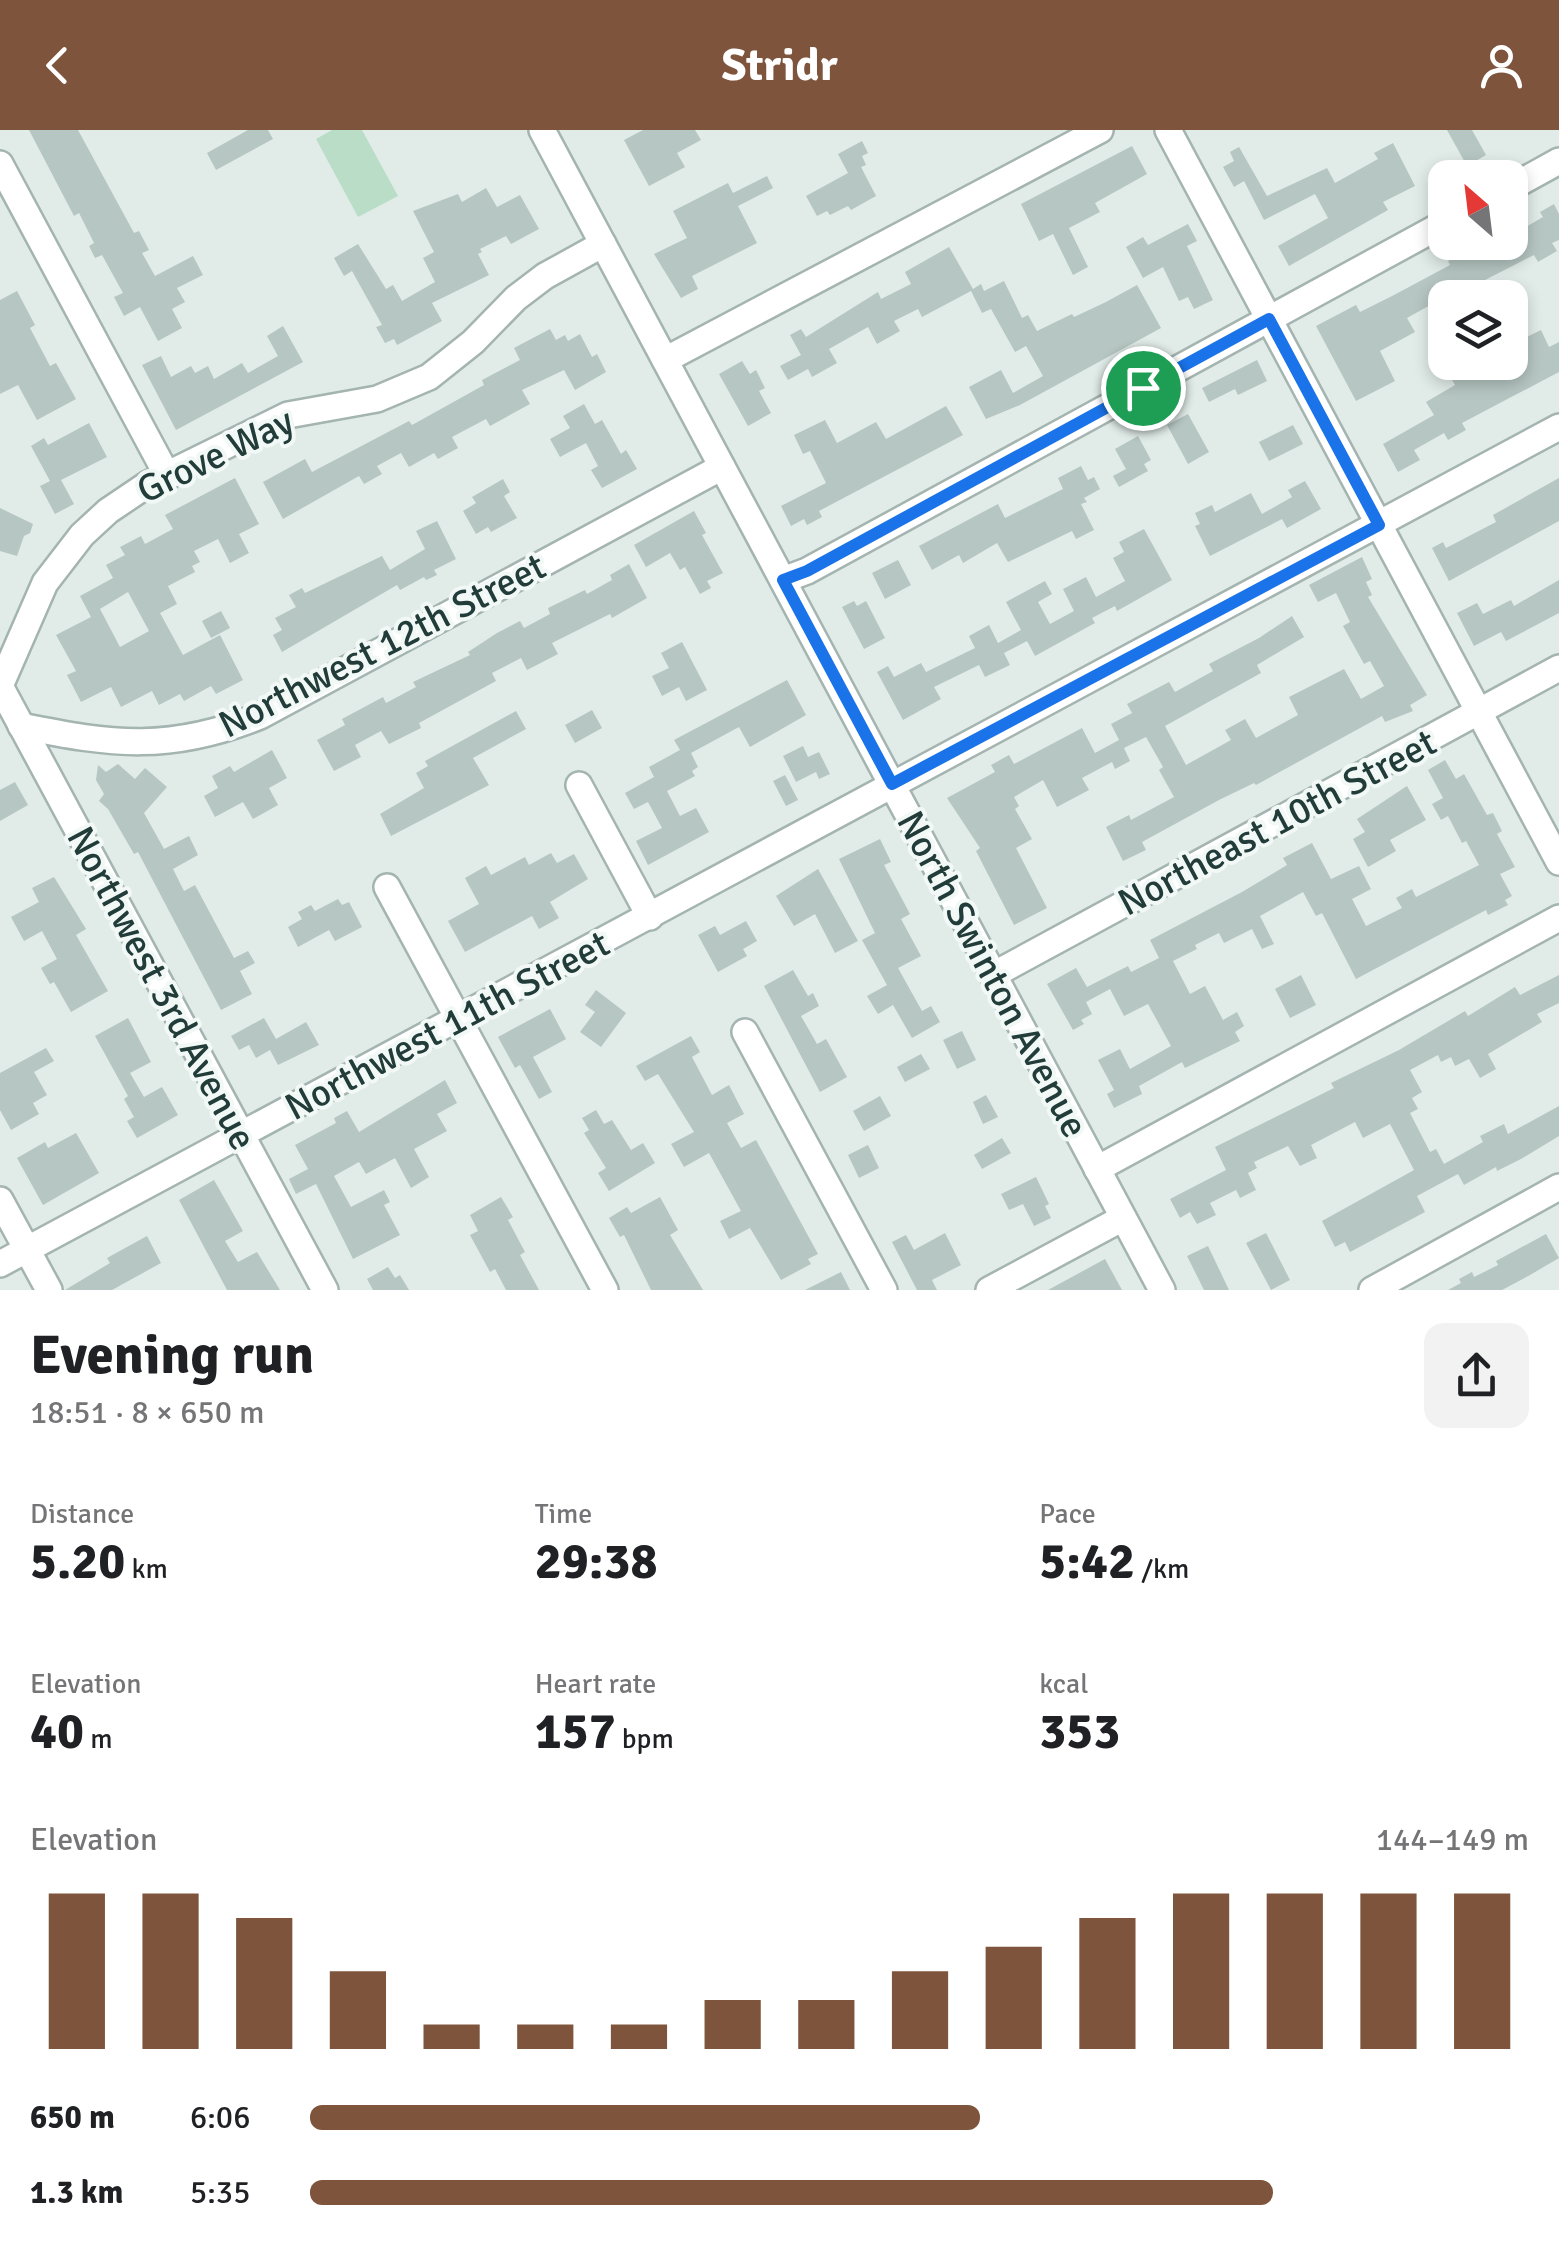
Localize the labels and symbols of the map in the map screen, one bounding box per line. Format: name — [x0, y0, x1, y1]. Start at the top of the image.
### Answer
north arrow — [1428, 160, 1528, 260]
pin — [1101, 346, 1186, 431]
street label: Grove Way — [129, 397, 302, 514]
street label: Northwest 12th Street — [211, 543, 553, 748]
street label: Northeast 10th Street — [1110, 719, 1444, 926]
street label: North Swinton Avenue — [887, 803, 1098, 1145]
street label: Northwest 3rd Avenue — [56, 818, 267, 1158]
street label: Northwest 11th Street — [277, 920, 617, 1131]

